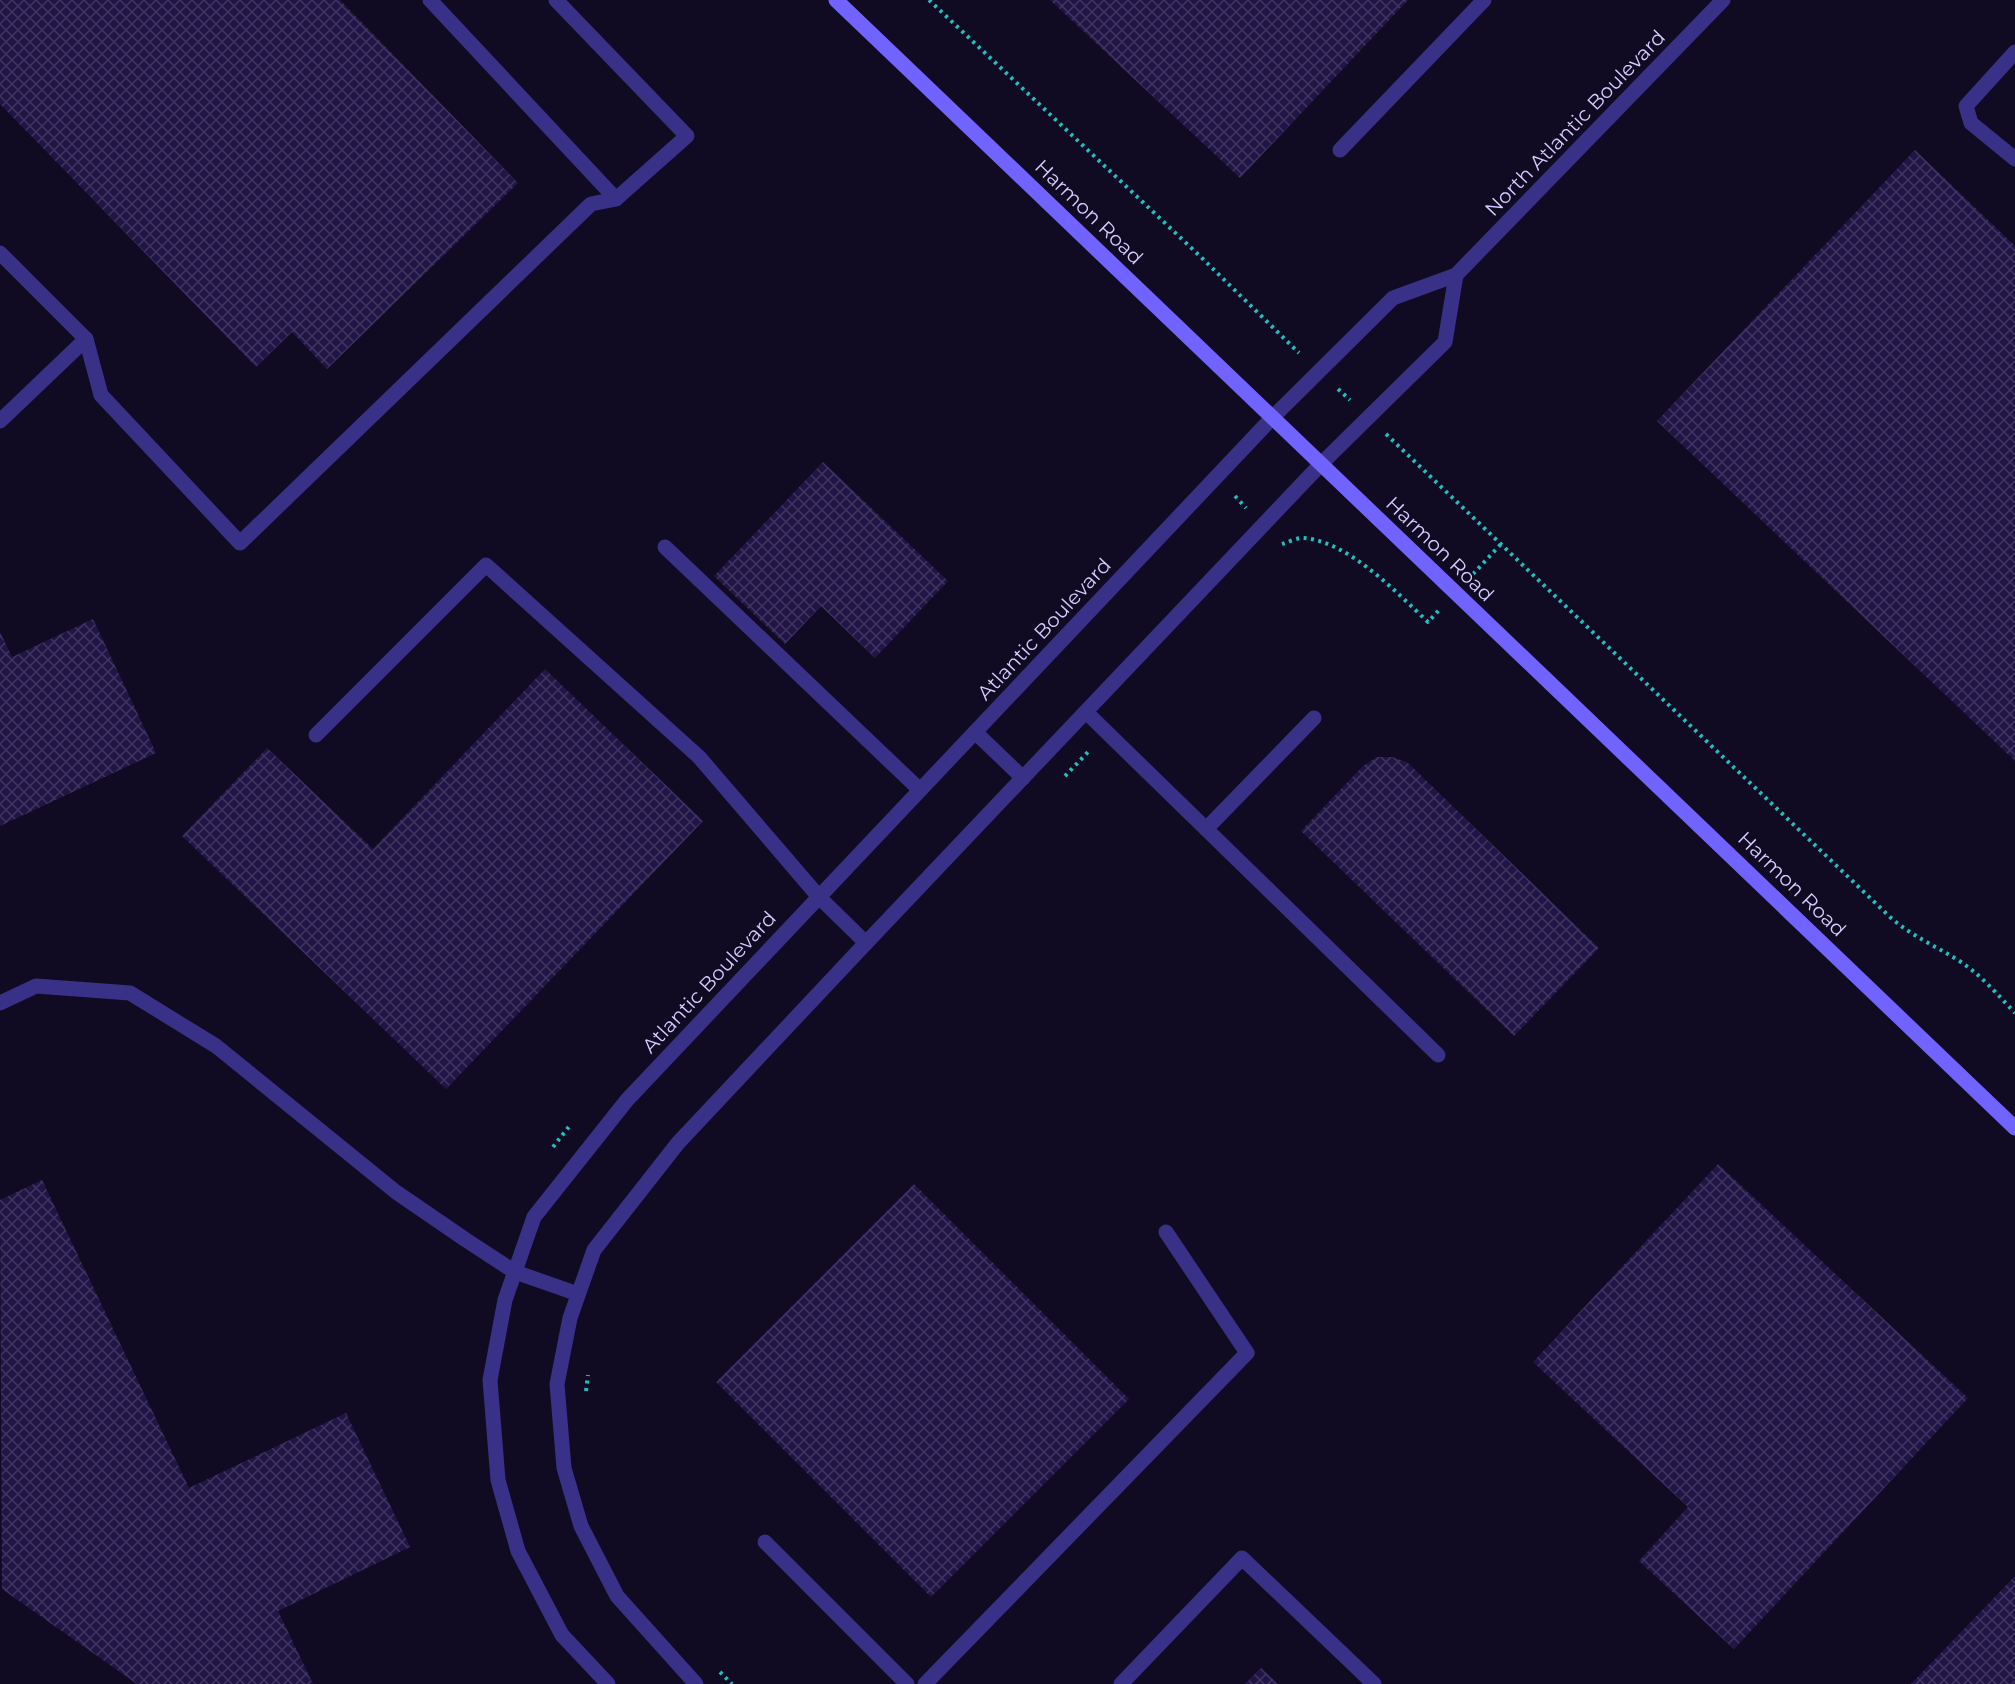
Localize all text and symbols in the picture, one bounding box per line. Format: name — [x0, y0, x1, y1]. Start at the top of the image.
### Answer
street label: North Atlantic Boulevard — [1480, 25, 1670, 221]
street label: Harmon Road — [1030, 154, 1148, 270]
street label: Harmon Road — [1381, 491, 1499, 607]
street label: Atlantic Boulevard — [972, 553, 1116, 705]
street label: Harmon Road — [1733, 826, 1851, 942]
street label: Atlantic Boulevard — [637, 906, 781, 1058]

